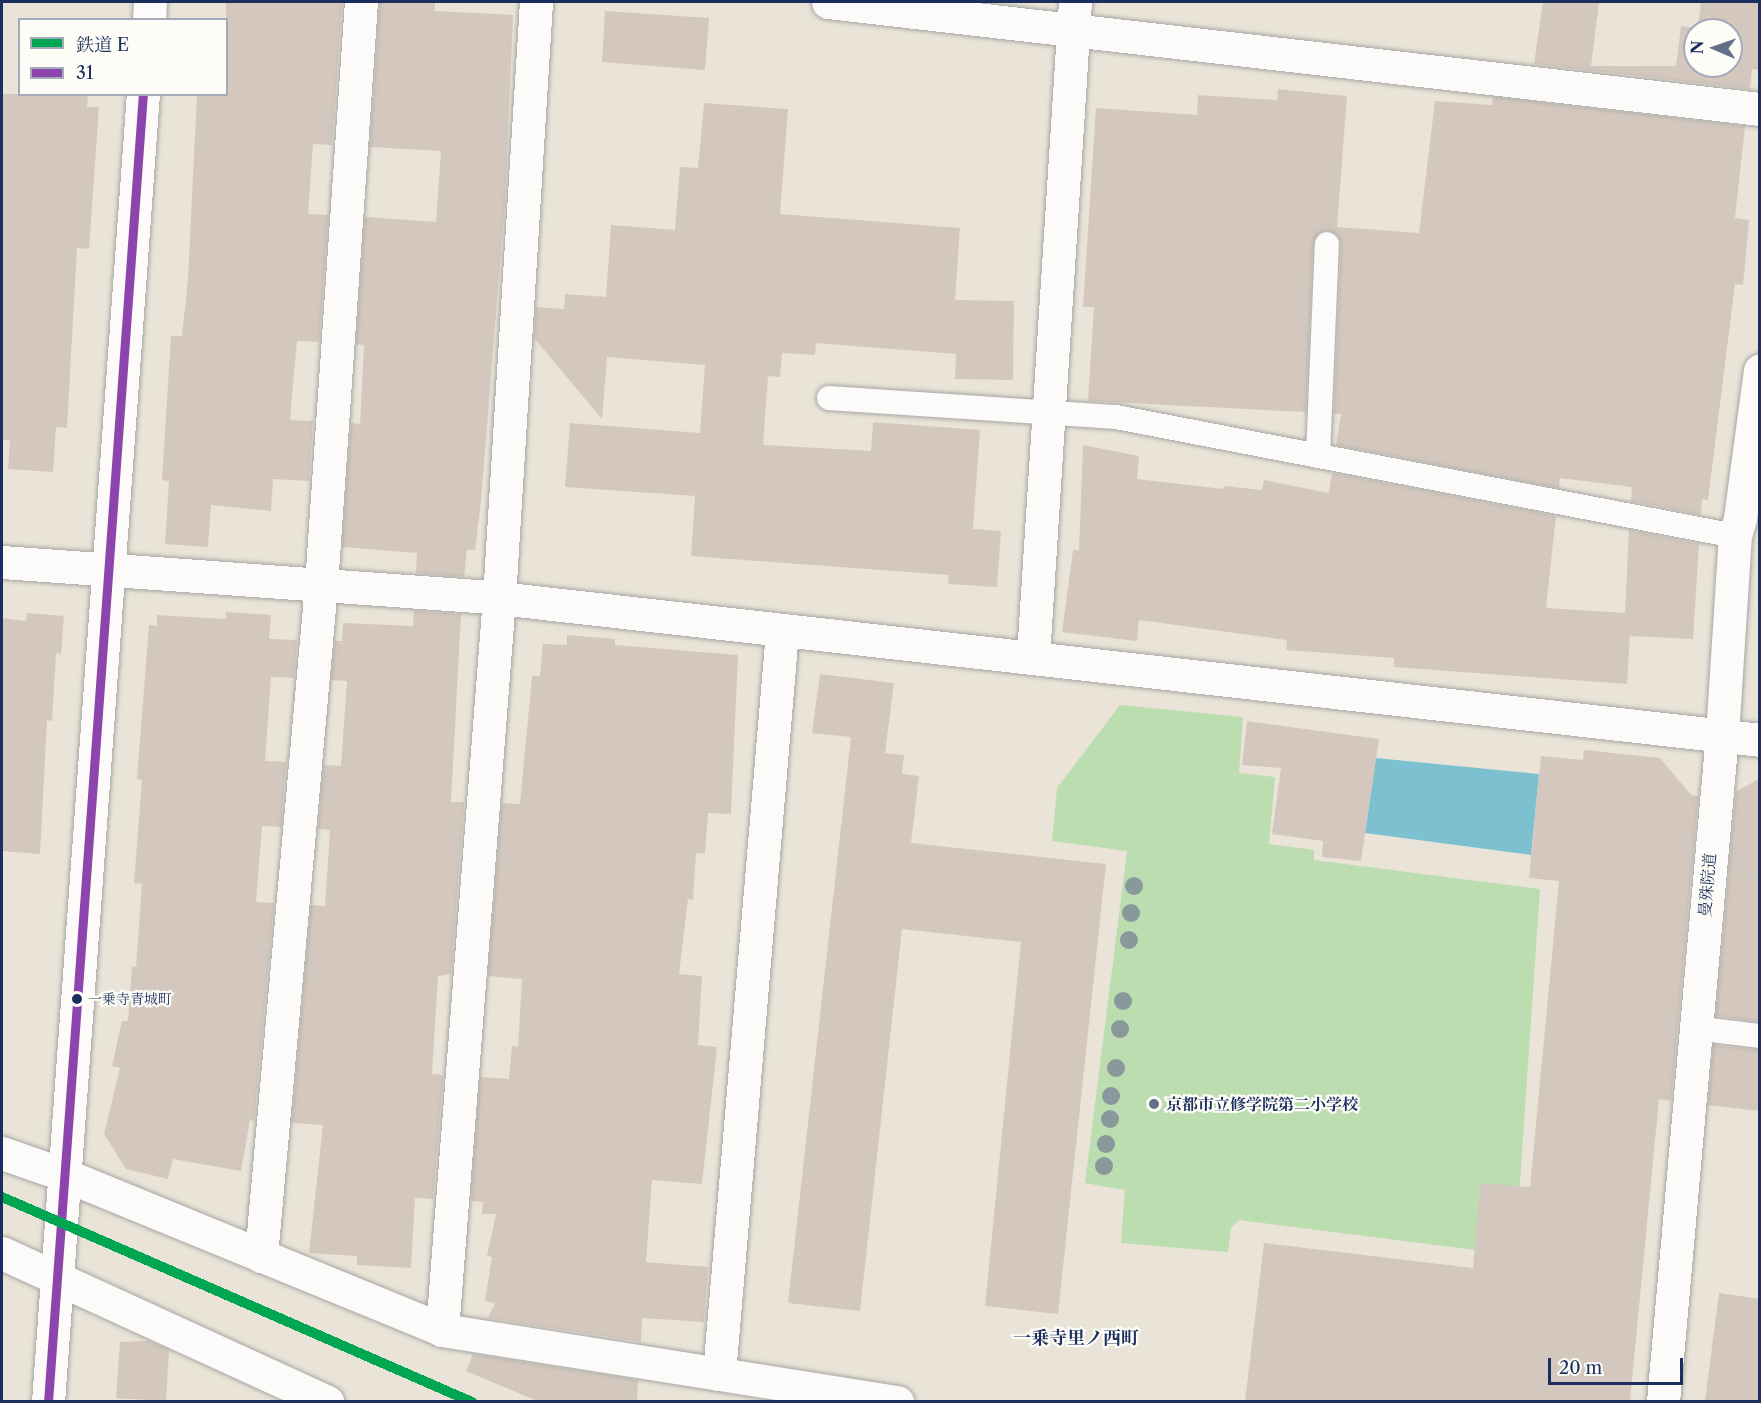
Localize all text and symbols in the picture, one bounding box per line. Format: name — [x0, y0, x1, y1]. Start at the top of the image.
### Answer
legend — [18, 18, 228, 96]
north arrow — [1683, 18, 1743, 78]
text: 鉄道 E — [76, 34, 129, 56]
text: N — [1687, 40, 1707, 55]
text: 31 — [76, 62, 93, 84]
street label: 曼殊院道 — [1695, 852, 1719, 918]
place label: 一乗寺青城町 — [88, 991, 172, 1007]
marker: 一乗寺青城町 — [71, 993, 83, 1005]
place label: 京都市立修学院第二小学校 — [1166, 1094, 1358, 1114]
marker: 京都市立修学院第二小学校 — [1147, 1097, 1161, 1111]
district label: 一乗寺里ノ西町 — [1013, 1327, 1139, 1349]
scale bar — [1551, 1346, 1686, 1384]
text: 20 m — [1559, 1357, 1602, 1379]

